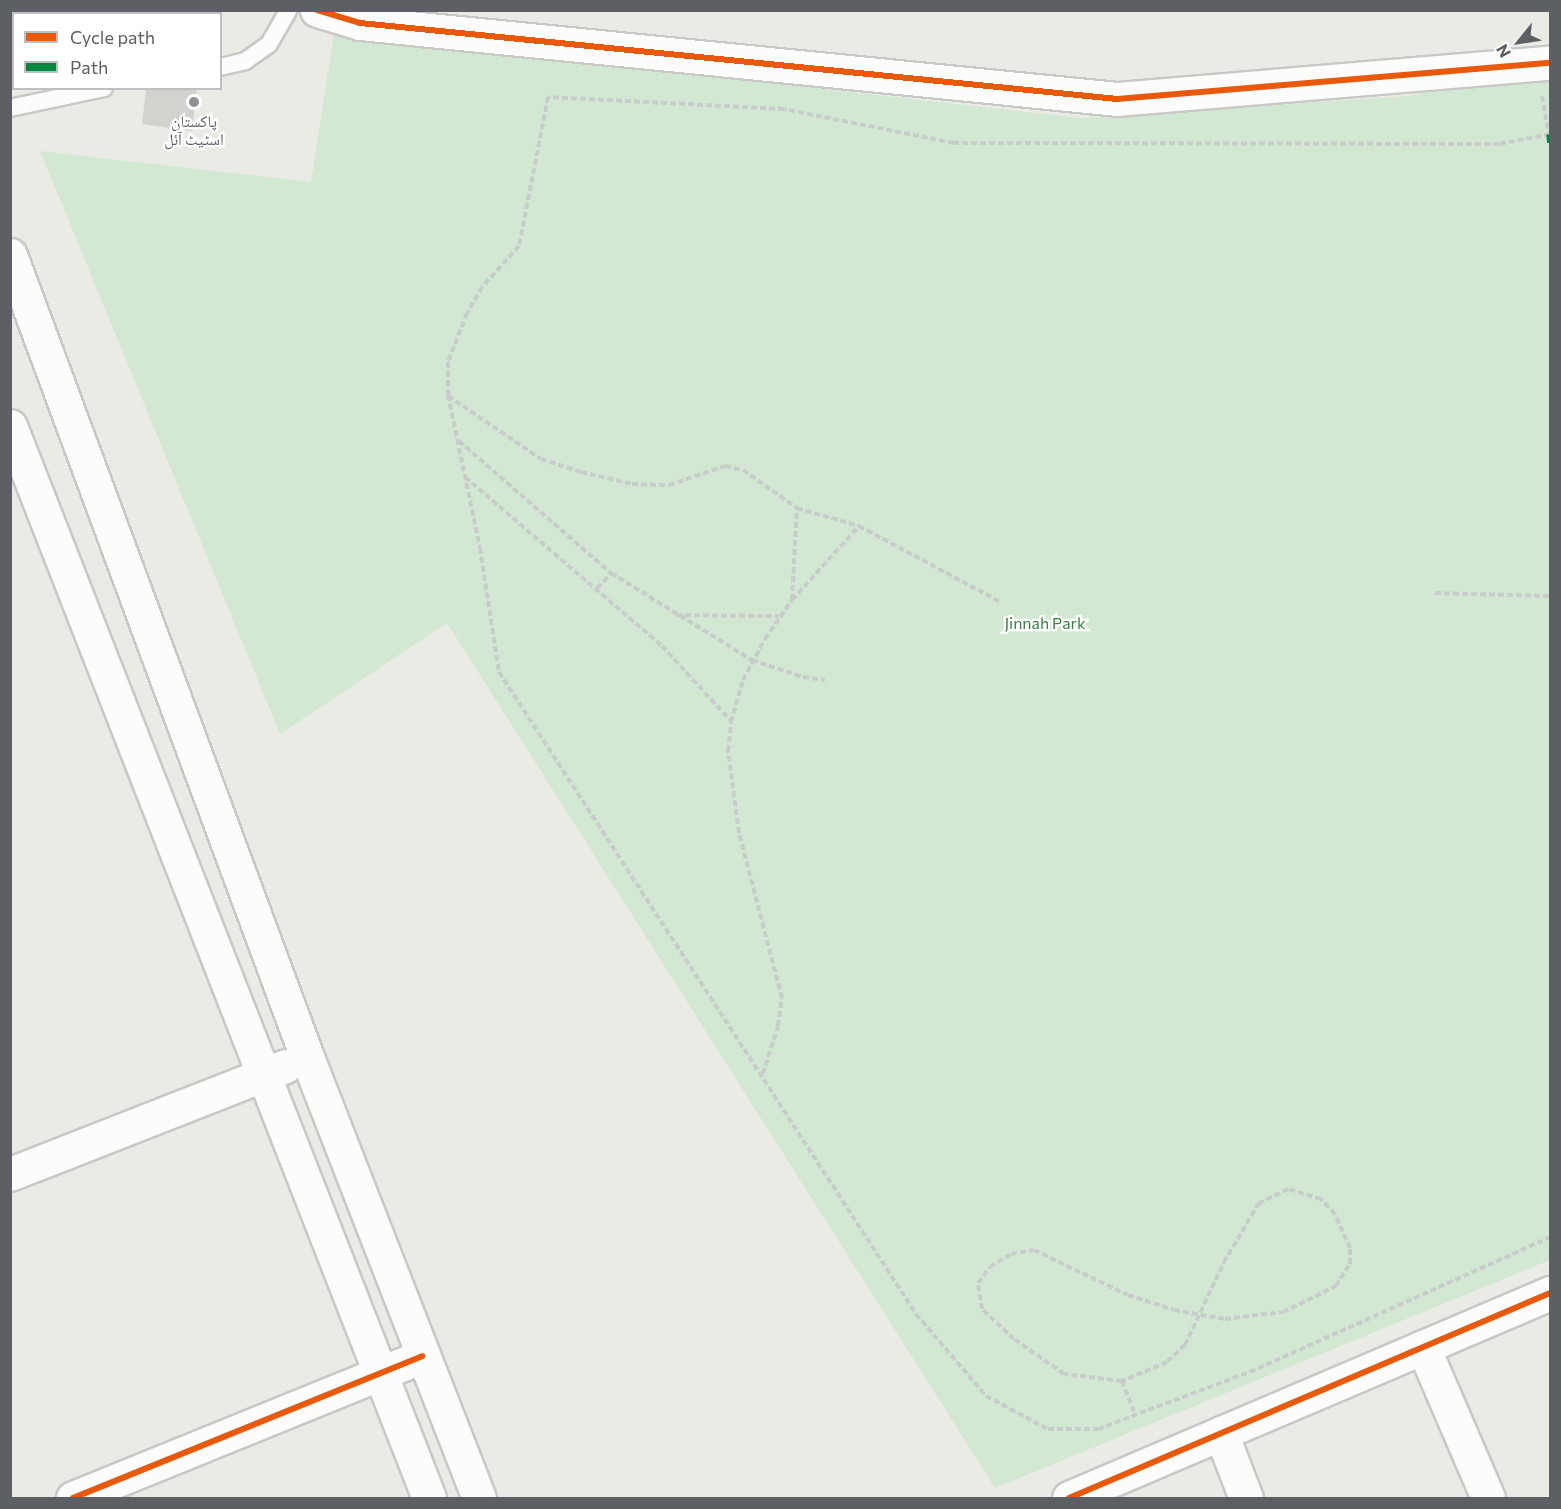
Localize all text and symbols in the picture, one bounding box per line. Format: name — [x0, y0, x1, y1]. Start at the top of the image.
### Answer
legend — [12, 12, 222, 90]
north arrow — [1489, 12, 1549, 72]
text: Cycle path — [70, 26, 155, 48]
text: N — [1492, 41, 1514, 61]
text: Path — [70, 56, 108, 78]
marker: پاکستان اسٹیٹ آئل — [187, 95, 201, 109]
place label: پاکستان اسٹیٹ آئل — [164, 111, 224, 149]
park label: Jinnah Park — [1004, 613, 1086, 633]

